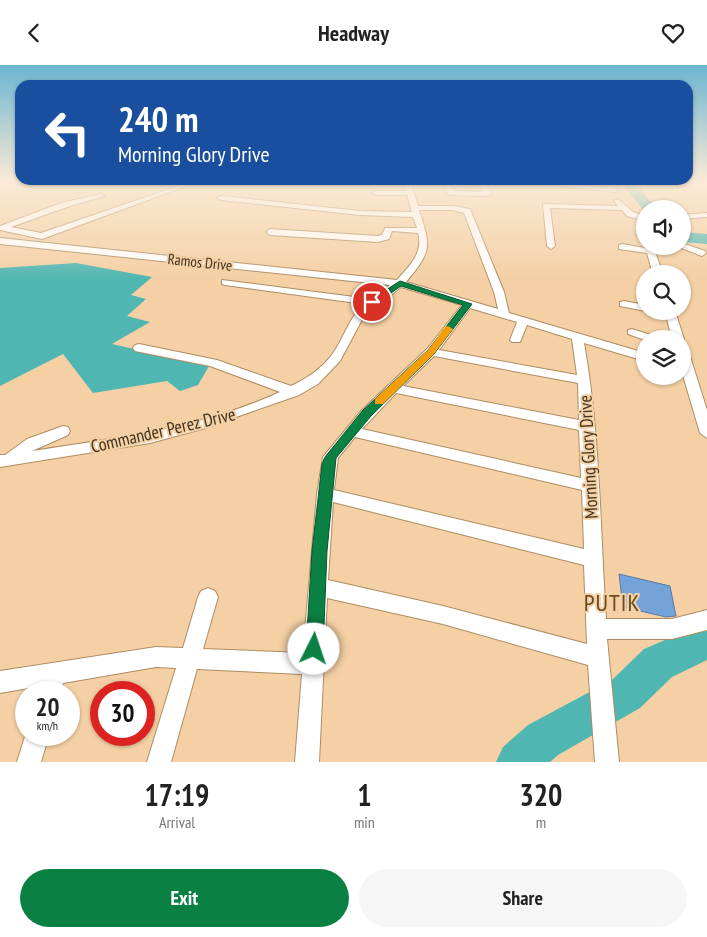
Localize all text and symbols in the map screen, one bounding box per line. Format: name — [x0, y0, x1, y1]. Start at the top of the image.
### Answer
icon: back — [20, 19, 48, 47]
text: Headway — [318, 19, 389, 47]
icon: heart — [659, 19, 687, 47]
text: 240 m — [118, 96, 199, 142]
icon: left — [35, 100, 100, 165]
text: Morning Glory Drive — [118, 140, 270, 168]
map controls — [636, 200, 691, 385]
button: sound — [636, 200, 691, 255]
street label: Ramos Drive — [167, 249, 233, 275]
button: search — [636, 265, 691, 320]
pin — [351, 281, 393, 323]
icon: arrive — [358, 288, 386, 316]
button: layers — [636, 330, 691, 385]
street label: Morning Glory Drive — [573, 394, 603, 520]
street label: Commander Perez Drive — [88, 402, 238, 458]
district label: PUTIK — [584, 587, 640, 618]
position arrow — [287, 622, 339, 674]
speed limit sign: 30 — [90, 681, 155, 746]
text: 20 — [36, 691, 59, 723]
text: km/h — [37, 718, 58, 733]
text: 17:19 — [145, 775, 209, 814]
text: 1 — [357, 775, 372, 814]
text: 320 — [519, 775, 562, 814]
text: Arrival — [159, 812, 195, 832]
text: min — [354, 812, 375, 832]
text: m — [536, 812, 546, 832]
button: Exit — [20, 869, 349, 927]
button: Share — [359, 869, 687, 927]

